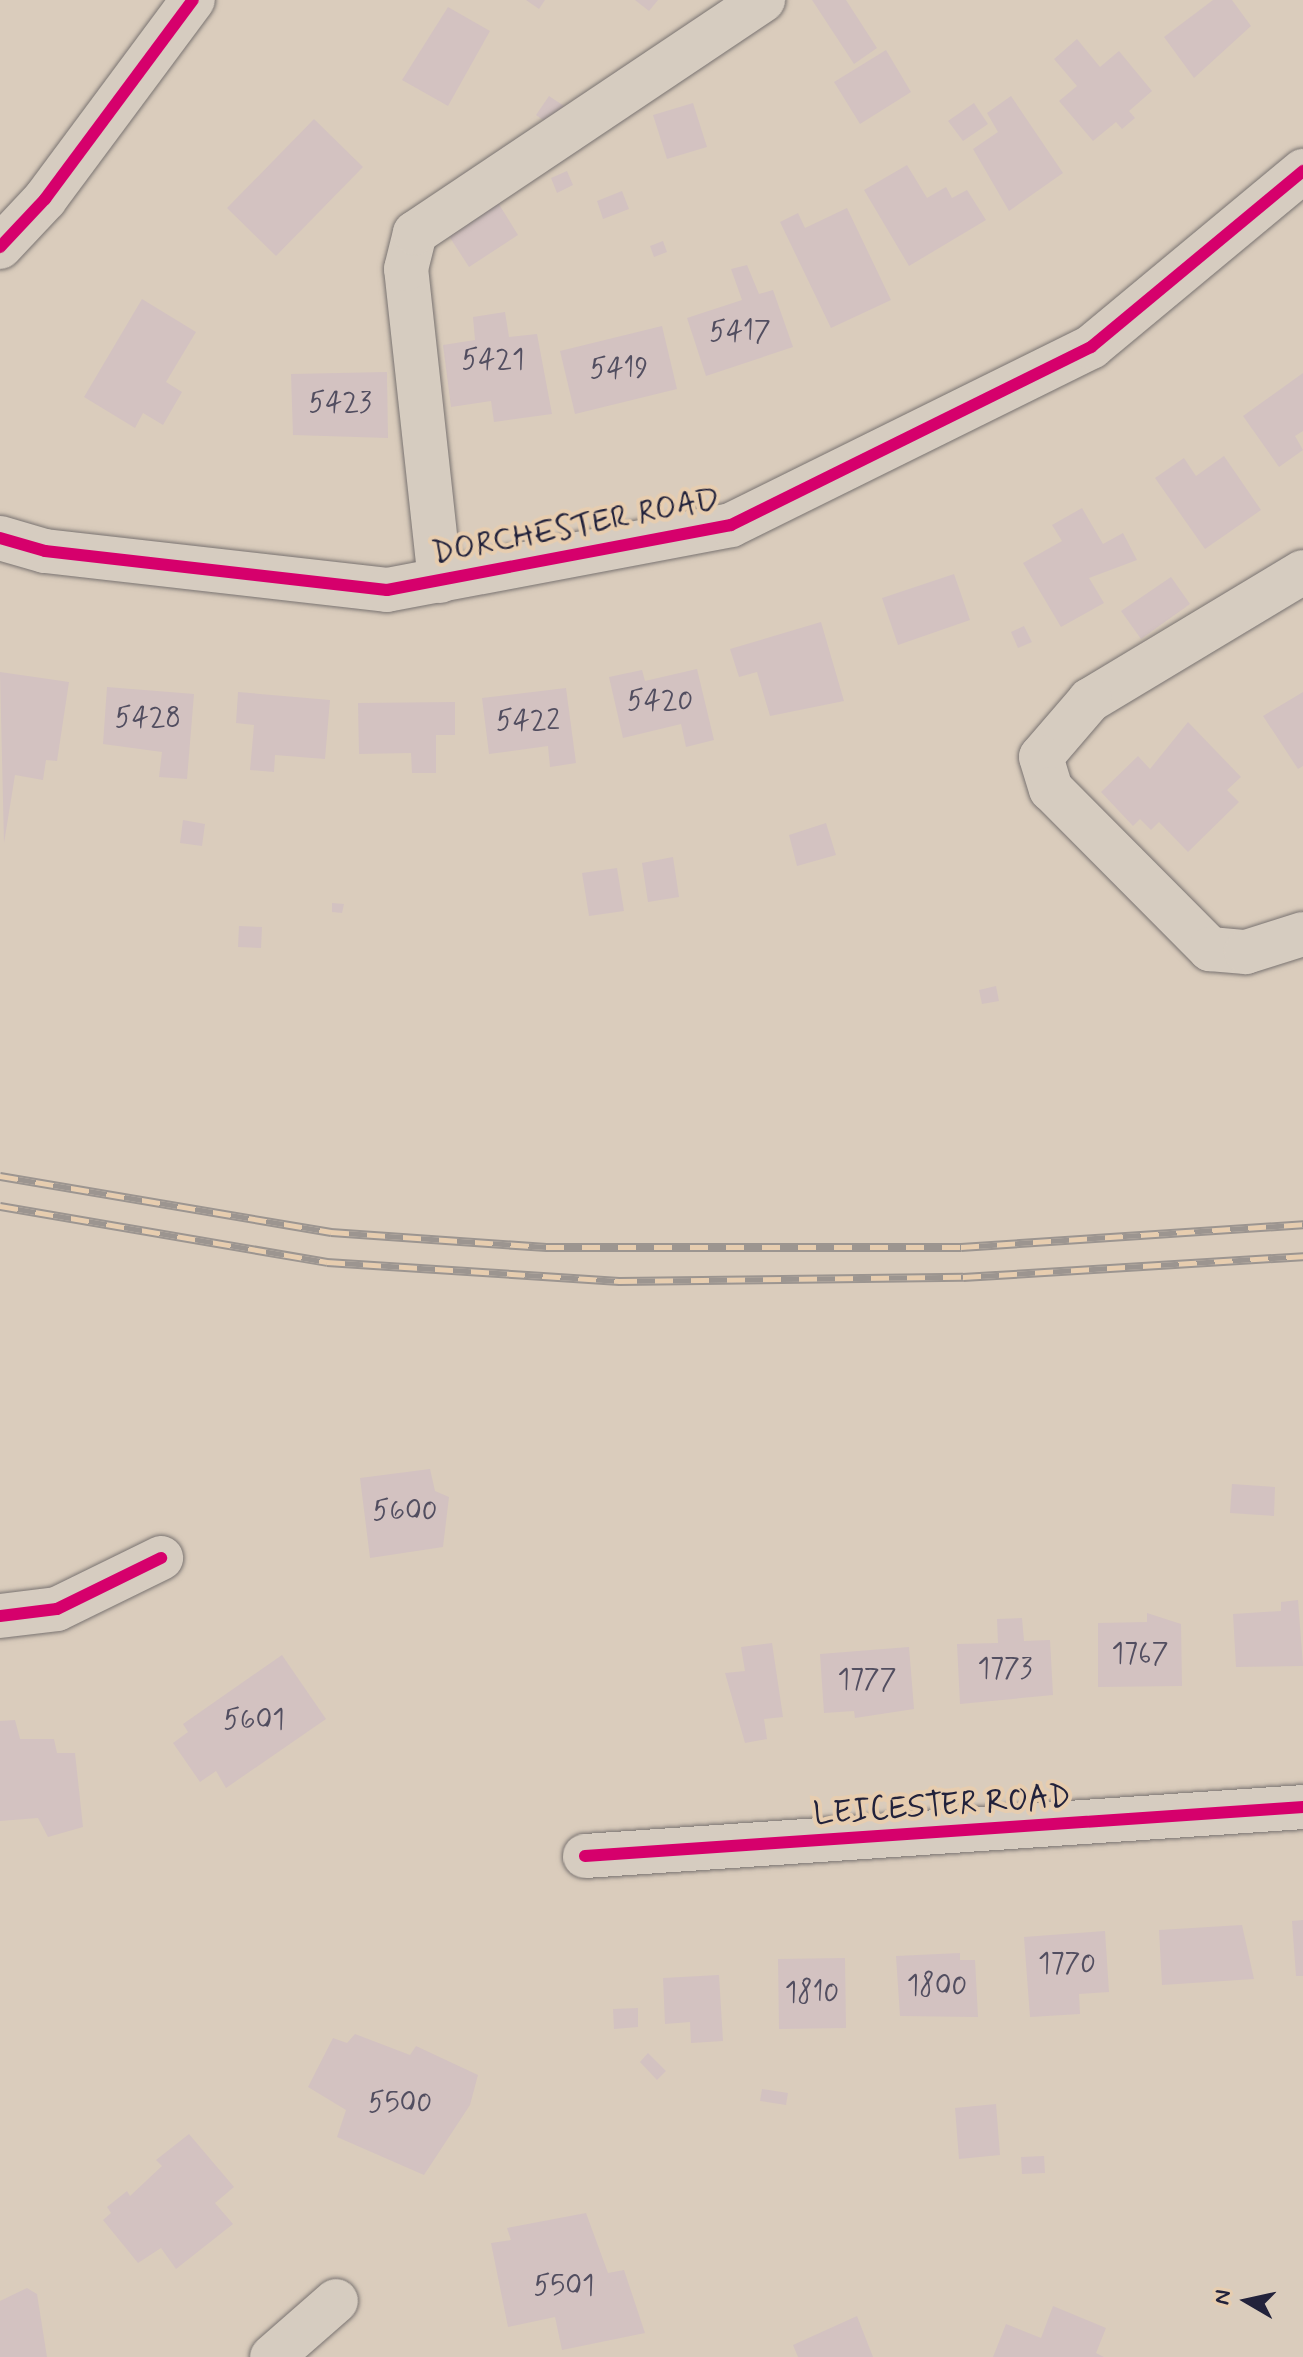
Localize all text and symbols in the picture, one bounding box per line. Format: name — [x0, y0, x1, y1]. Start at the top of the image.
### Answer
house number: 5417 — [709, 316, 771, 350]
house number: 5421 — [462, 344, 524, 378]
house number: 5419 — [590, 353, 648, 387]
house number: 5423 — [308, 387, 372, 421]
street label: DORCHESTER ROAD — [430, 480, 722, 574]
house number: 5420 — [627, 685, 693, 719]
house number: 5428 — [115, 702, 181, 736]
house number: 5422 — [496, 705, 560, 739]
house number: 5600 — [373, 1495, 437, 1529]
house number: 1767 — [1112, 1638, 1168, 1672]
house number: 1773 — [978, 1653, 1032, 1687]
house number: 1777 — [837, 1664, 897, 1698]
house number: 5601 — [223, 1704, 285, 1738]
street label: LEICESTER ROAD — [814, 1778, 1070, 1834]
house number: 1770 — [1038, 1948, 1096, 1982]
house number: 1800 — [907, 1970, 967, 2004]
house number: 1810 — [785, 1977, 839, 2011]
house number: 5500 — [368, 2087, 432, 2121]
north arrow — [1207, 2261, 1287, 2341]
house number: 5501 — [533, 2270, 595, 2304]
text: N — [1208, 2288, 1238, 2307]

